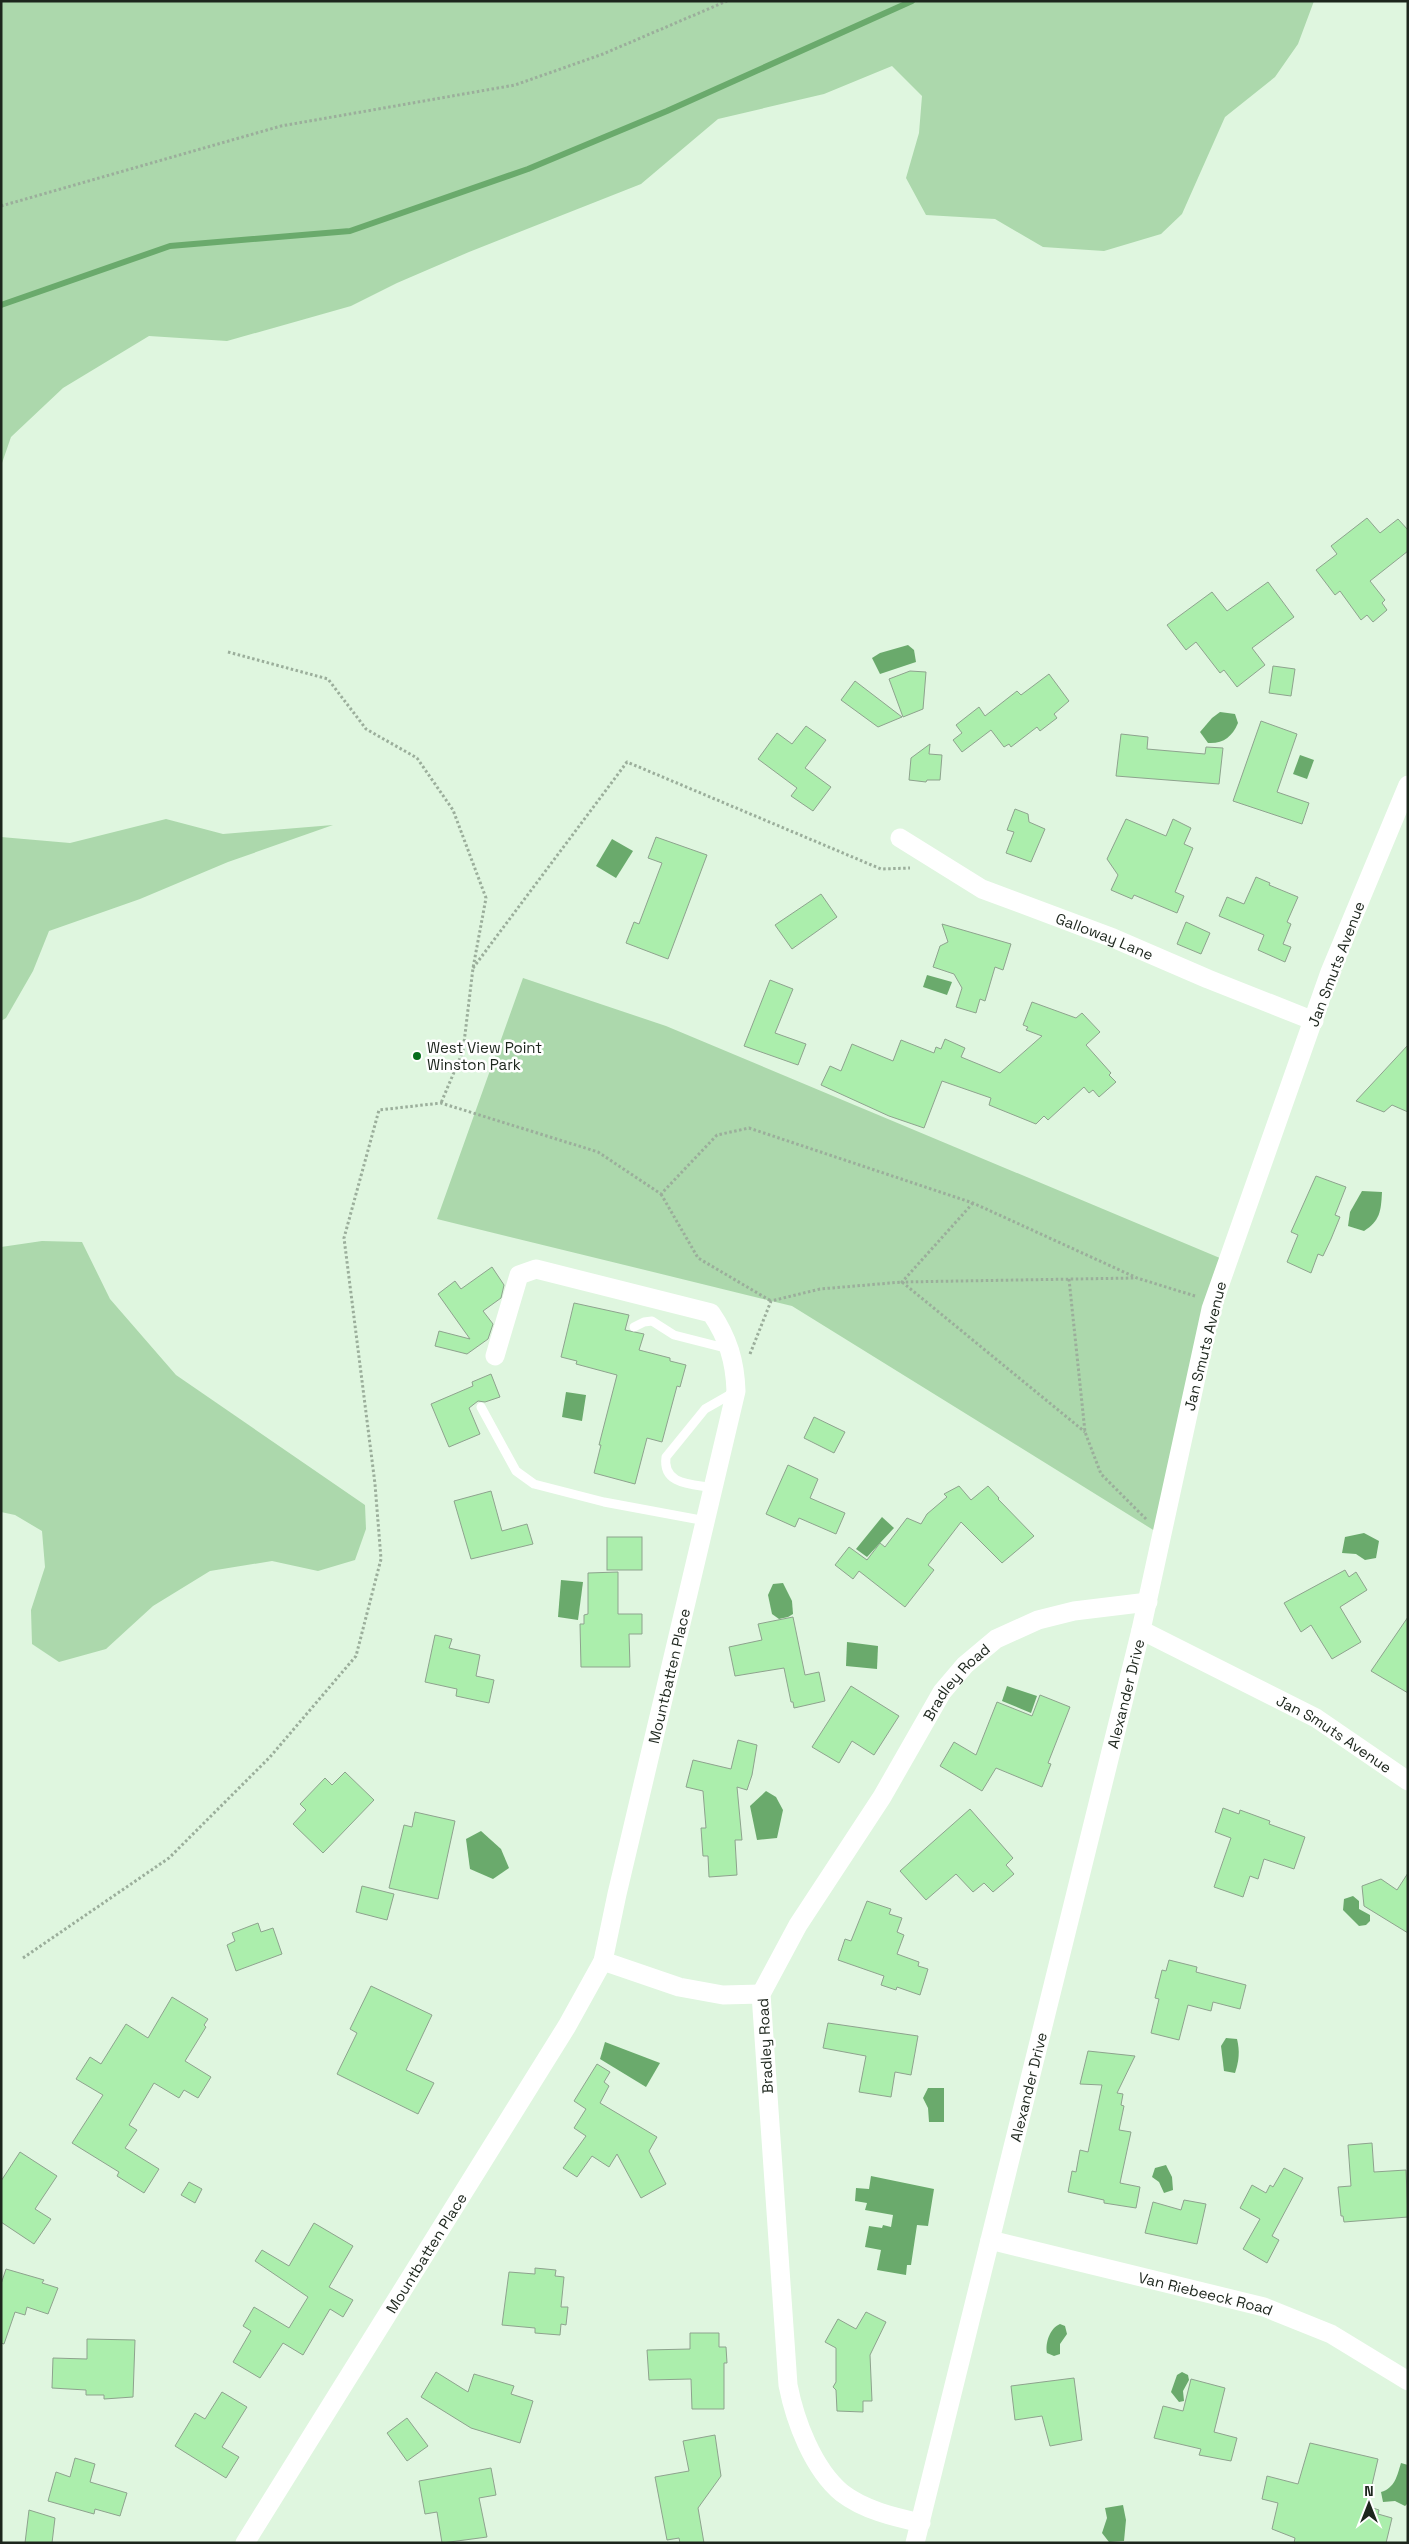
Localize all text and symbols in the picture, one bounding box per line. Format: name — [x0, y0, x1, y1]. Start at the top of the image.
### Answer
street label: Jan Smuts Avenue — [1303, 899, 1369, 1029]
street label: Galloway Lane — [1053, 908, 1157, 964]
place label: West View Point Winston Park — [427, 1038, 542, 1074]
marker: West View Point Winston Park — [411, 1050, 423, 1062]
street label: Jan Smuts Avenue — [1180, 1279, 1230, 1413]
street label: Mountbatten Place — [643, 1606, 694, 1745]
street label: Alexander Drive — [1103, 1637, 1148, 1750]
street label: Bradley Road — [918, 1639, 994, 1724]
street label: Jan Smuts Avenue — [1273, 1690, 1396, 1777]
street label: Bradley Road — [753, 1998, 777, 2094]
street label: Alexander Drive — [1005, 2030, 1051, 2143]
street label: Mountbatten Place — [381, 2189, 471, 2316]
street label: Van Riebeeck Road — [1137, 2267, 1276, 2319]
north arrow — [1344, 2479, 1394, 2529]
text: N — [1364, 2482, 1374, 2500]

